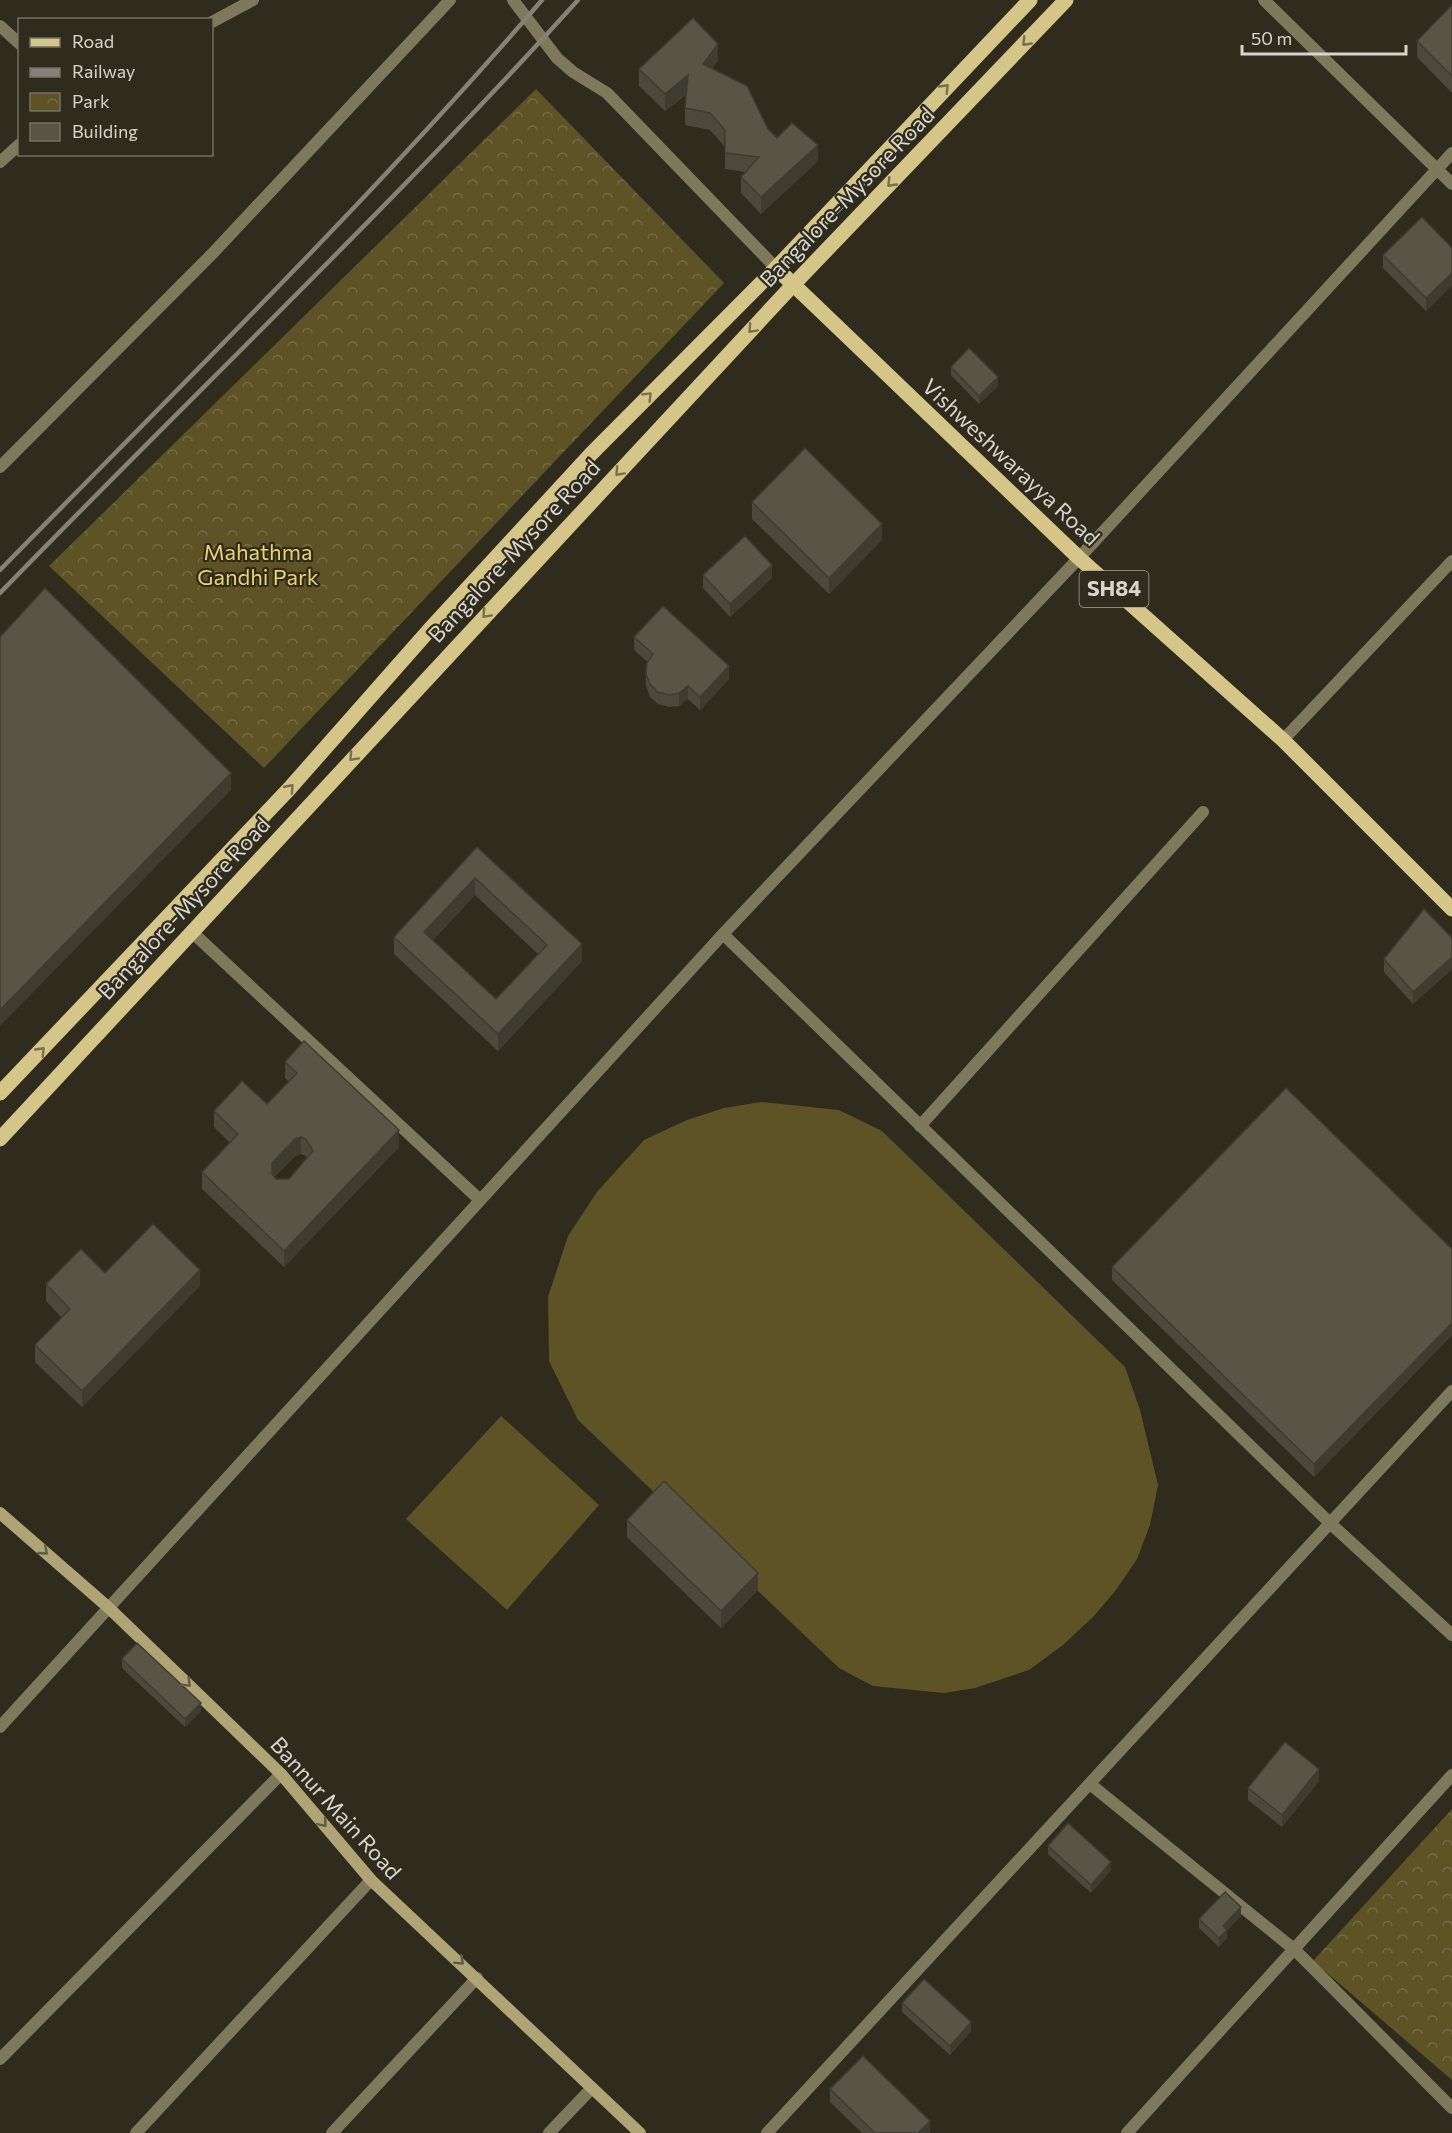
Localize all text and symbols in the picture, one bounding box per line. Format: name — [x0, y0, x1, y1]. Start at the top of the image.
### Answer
legend — [18, 18, 213, 156]
scale bar — [1242, 18, 1406, 56]
text: 50 m — [1251, 27, 1292, 49]
text: Road — [72, 30, 114, 52]
one-way arrow — [1022, 35, 1033, 46]
text: Railway — [72, 60, 135, 82]
one-way arrow — [938, 84, 949, 95]
text: Park — [72, 90, 110, 112]
street label: Bangalore-Mysore Road — [754, 101, 940, 292]
text: Building — [72, 120, 138, 142]
one-way arrow — [887, 177, 898, 187]
one-way arrow — [748, 322, 759, 333]
street label: Vishweshwarayya Road — [917, 372, 1106, 551]
one-way arrow — [642, 392, 652, 403]
street label: Bangalore-Mysore Road — [422, 454, 605, 648]
one-way arrow — [615, 465, 626, 475]
park label: Mahathma Gandhi Park — [197, 538, 319, 590]
road number: SH84 — [1080, 571, 1148, 607]
one-way arrow — [482, 607, 493, 618]
one-way arrow — [350, 750, 361, 761]
one-way arrow — [283, 784, 294, 794]
street label: Bangalore-Mysore Road — [92, 811, 275, 1005]
one-way arrow — [33, 1048, 44, 1059]
one-way arrow — [37, 1544, 48, 1555]
one-way arrow — [180, 1676, 191, 1687]
street label: Bannur Main Road — [265, 1731, 407, 1884]
one-way arrow — [316, 1816, 327, 1827]
one-way arrow — [452, 1954, 463, 1965]

